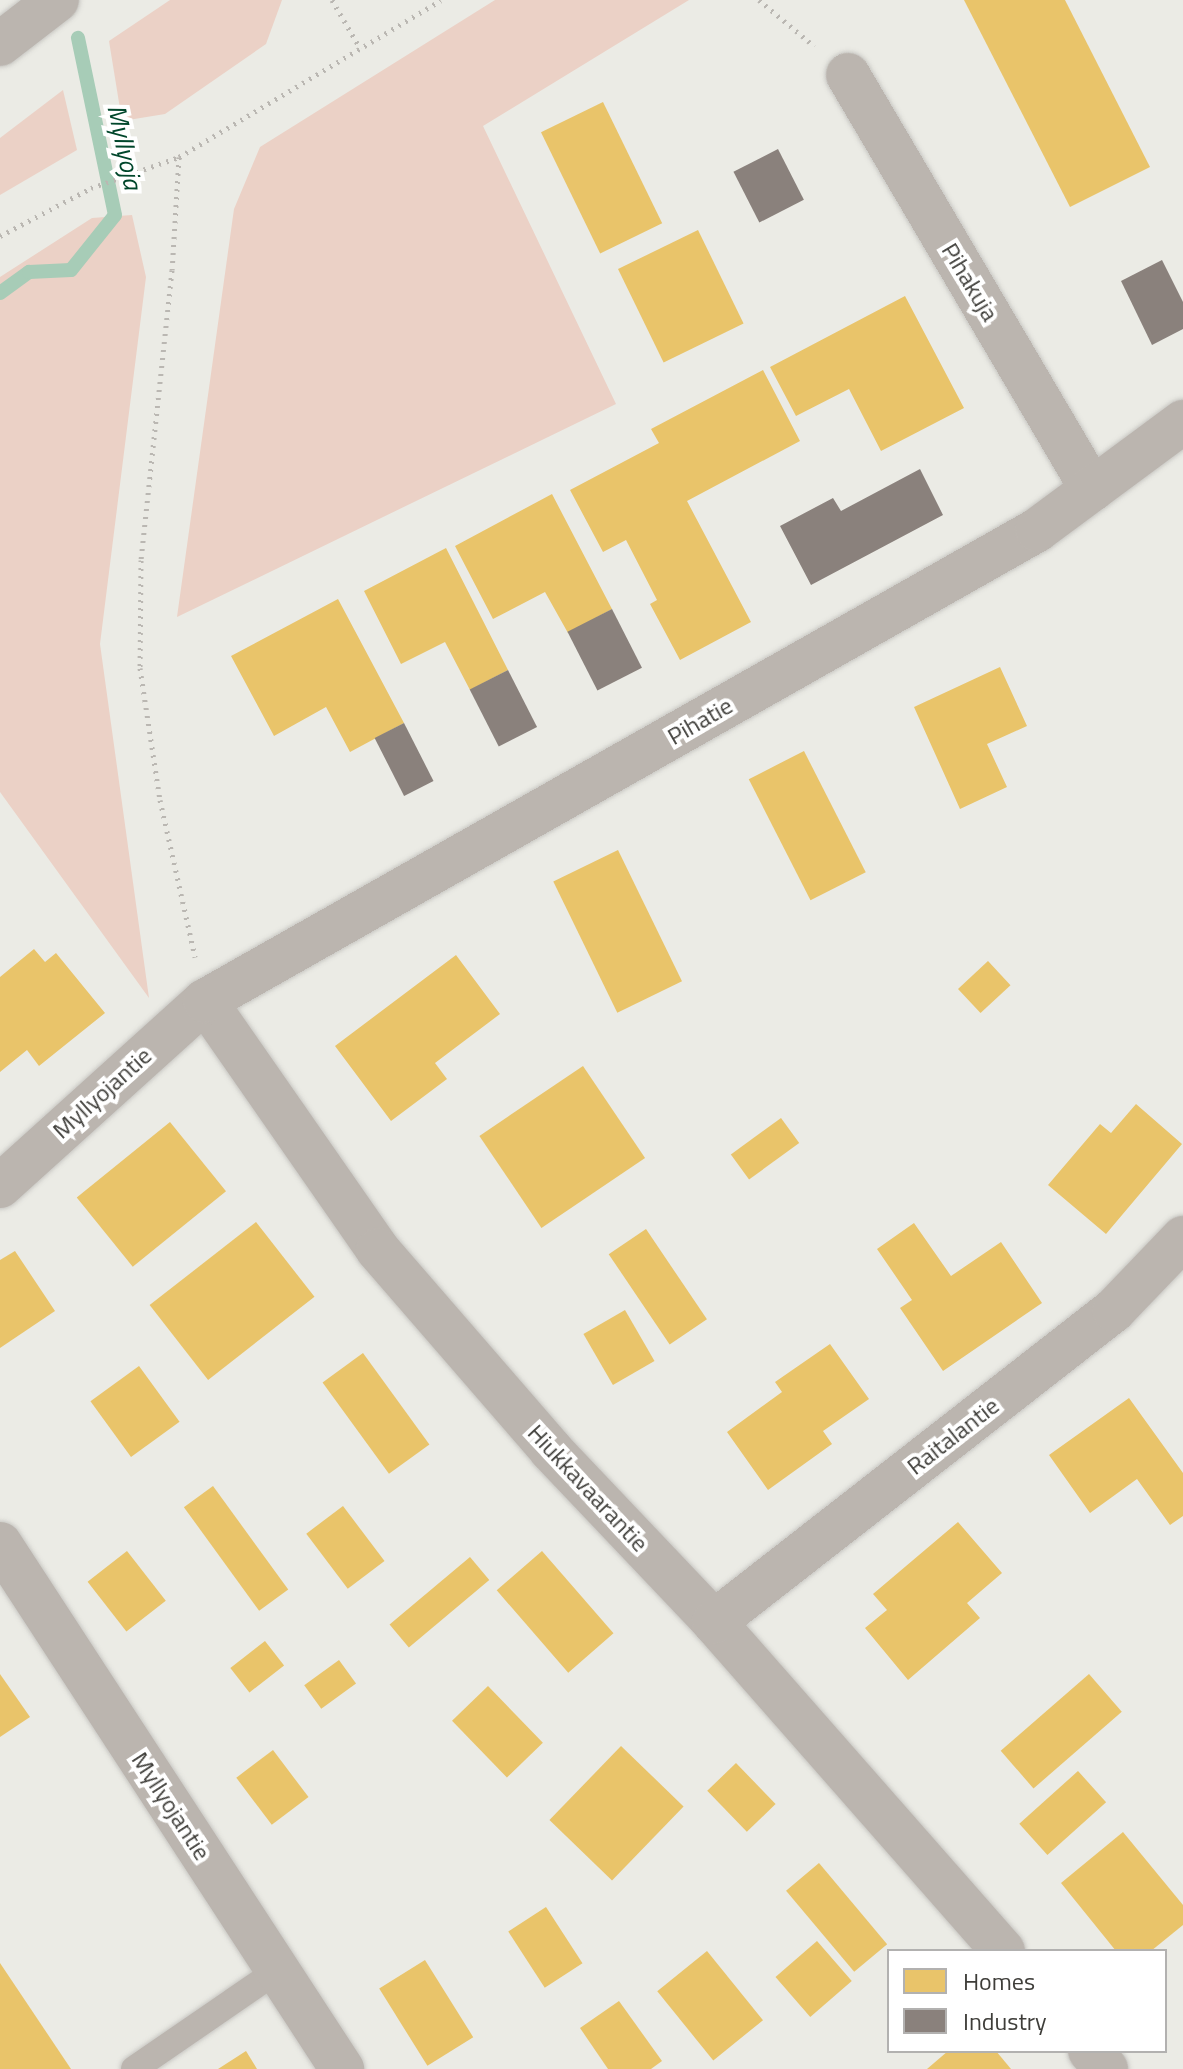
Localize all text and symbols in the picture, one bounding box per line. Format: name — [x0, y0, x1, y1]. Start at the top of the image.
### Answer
water label: Myllyoja — [101, 102, 149, 192]
street label: Pihakuja — [936, 238, 1004, 326]
street label: Pihatie — [662, 691, 738, 751]
street label: Myllyojantie — [47, 1041, 157, 1145]
street label: Raitalantie — [901, 1391, 1005, 1481]
street label: Hiukkavaarantie — [522, 1418, 654, 1558]
street label: Myllyojantie — [125, 1747, 217, 1865]
legend — [887, 1949, 1167, 2053]
text: Homes — [963, 1963, 1035, 1999]
text: Industry — [963, 2003, 1047, 2039]

